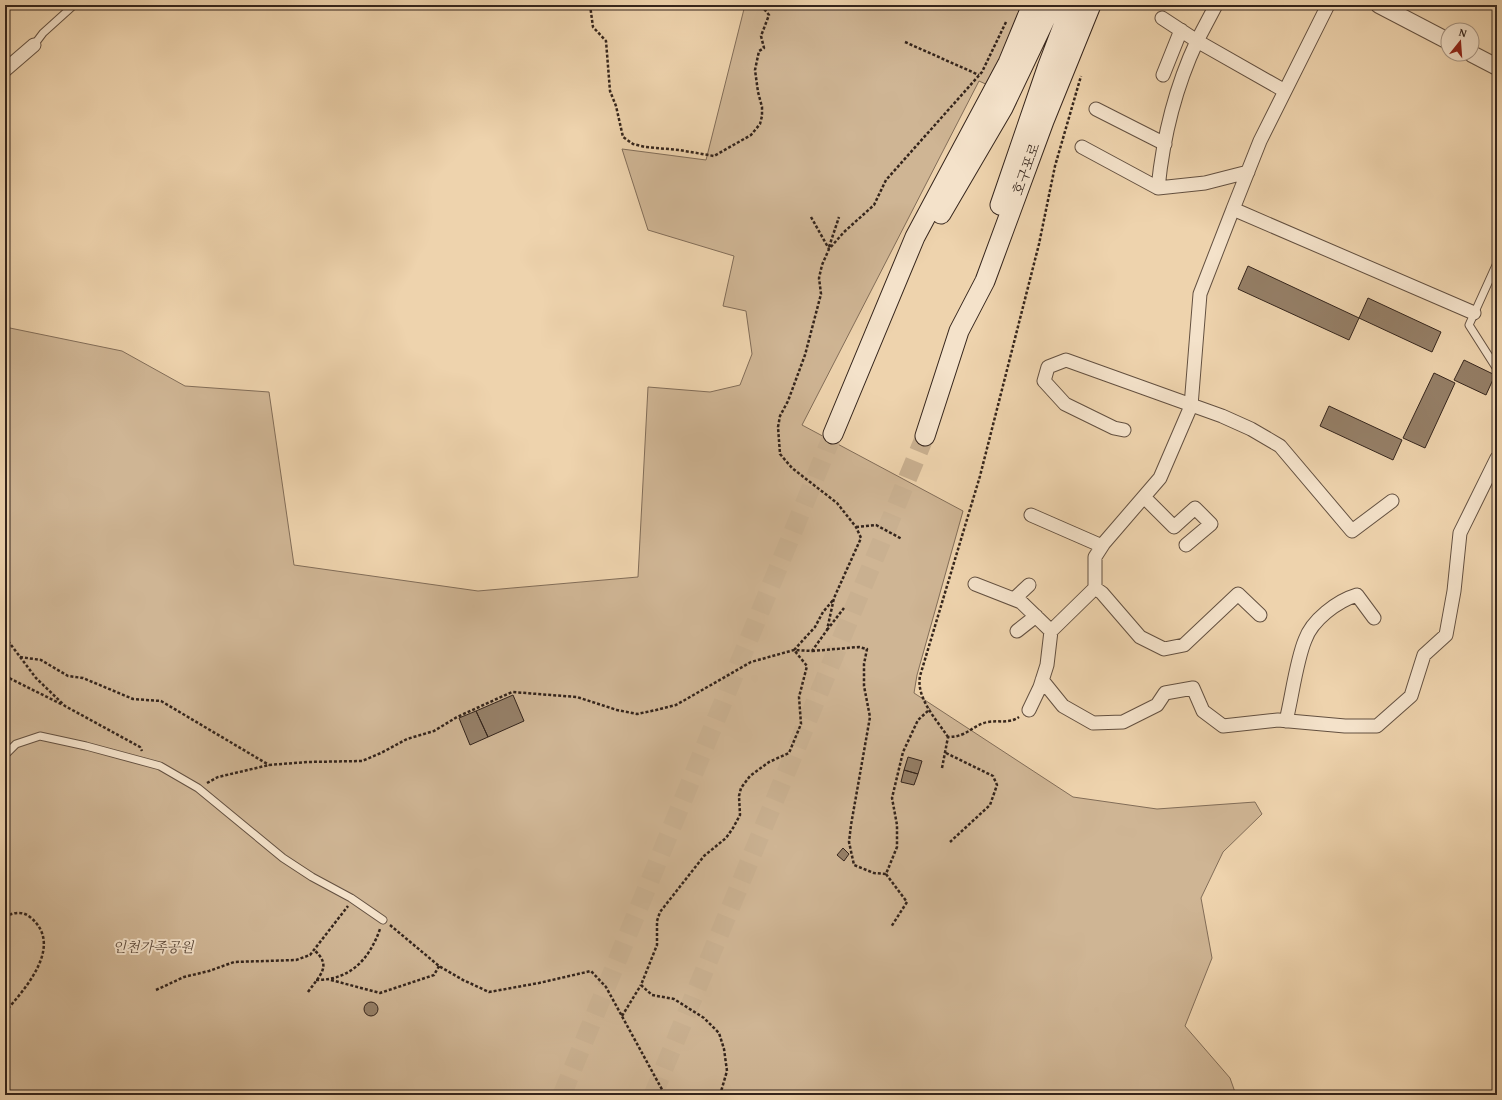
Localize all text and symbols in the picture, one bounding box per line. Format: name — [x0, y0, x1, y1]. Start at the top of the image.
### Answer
north arrow — [1440, 22, 1480, 62]
text: N — [1457, 24, 1469, 41]
street label: 호구포로 — [1007, 140, 1045, 198]
park label: 인천가족공원 — [112, 937, 195, 957]

